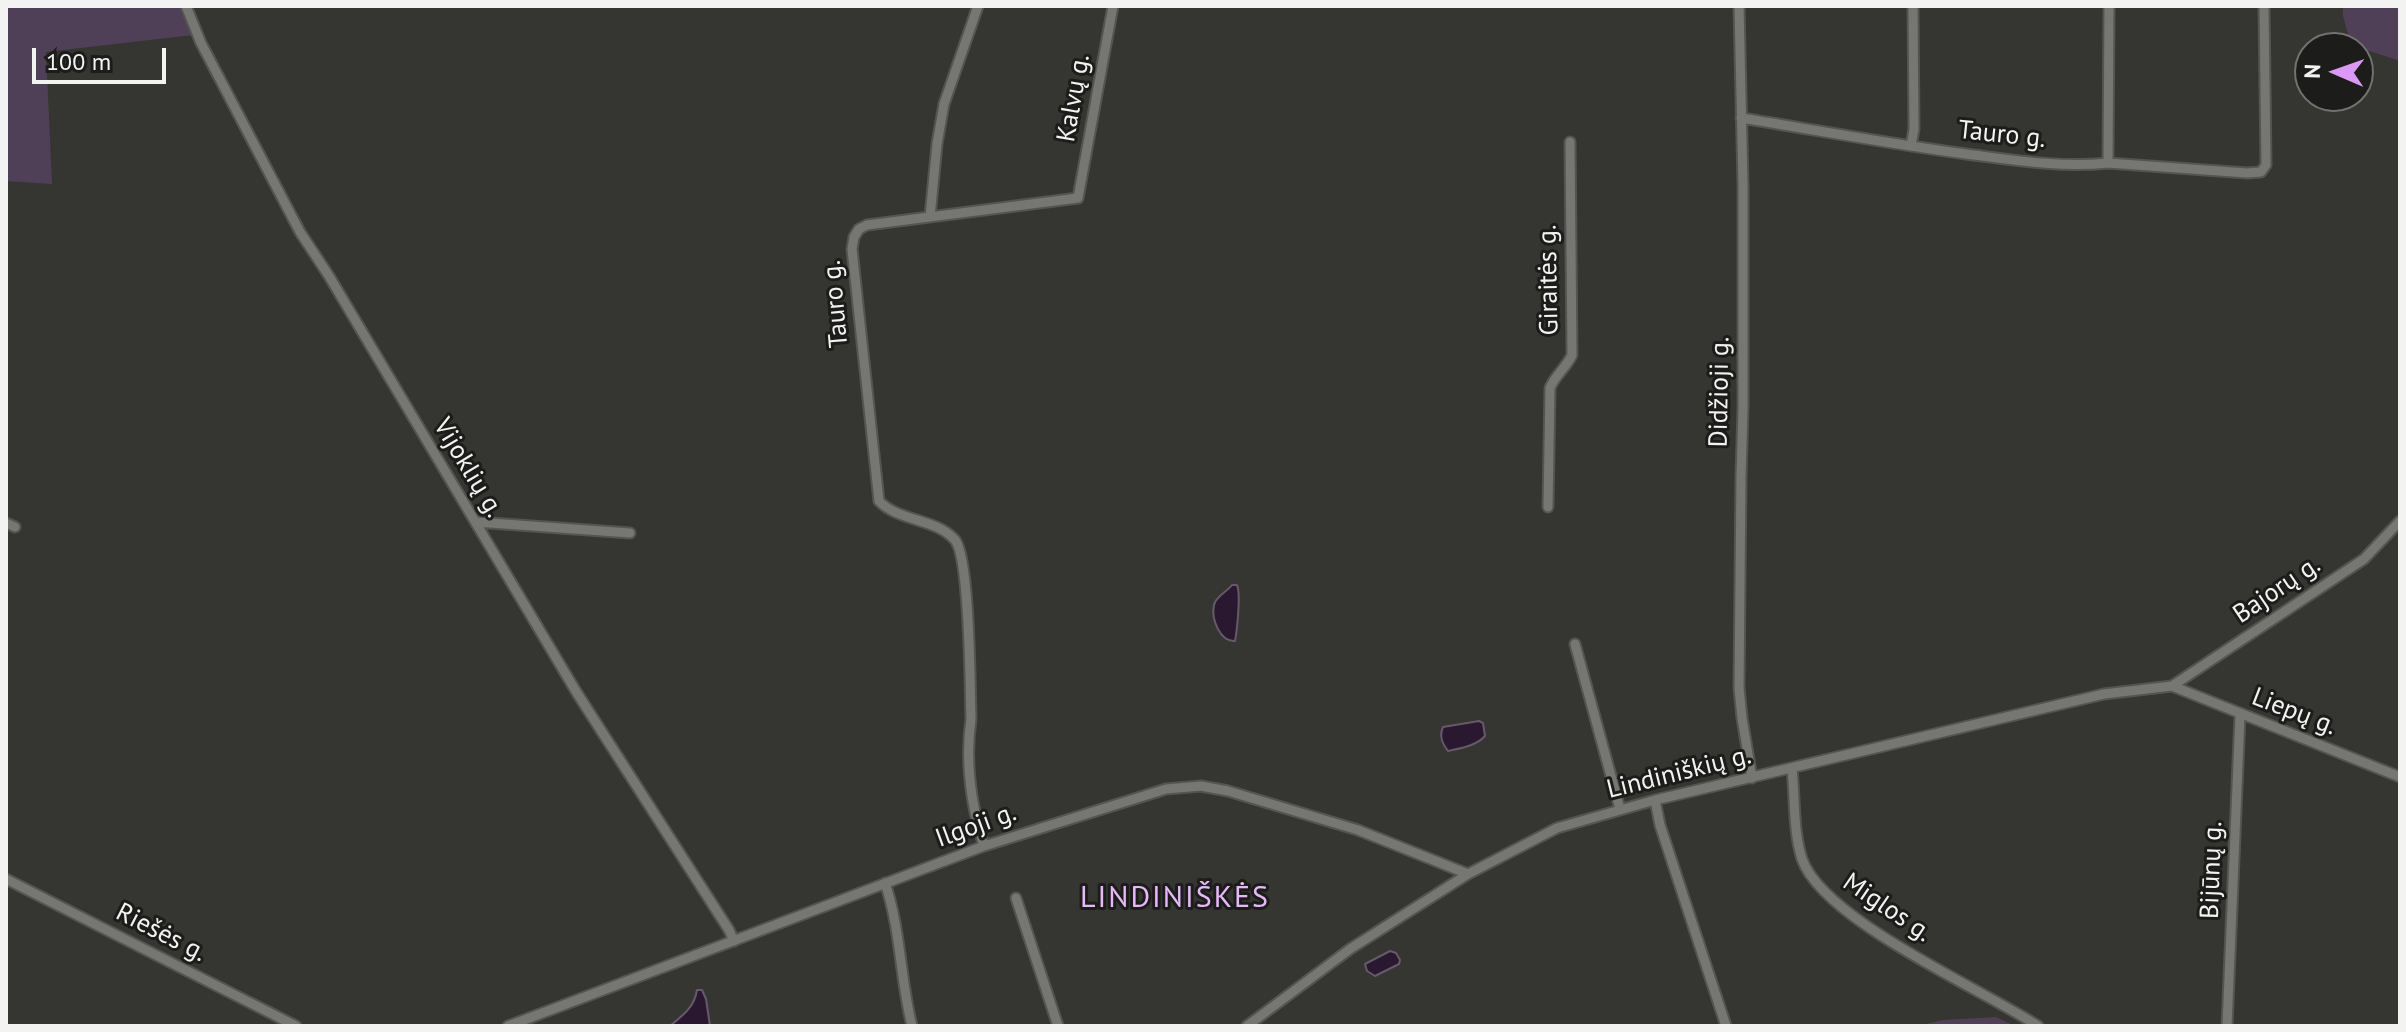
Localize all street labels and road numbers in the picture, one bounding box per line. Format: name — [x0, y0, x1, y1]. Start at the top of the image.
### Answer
street label: Kalvų g. — [1051, 52, 1097, 144]
street label: Tauro g. — [1957, 115, 2047, 155]
street label: Giraitės g. — [1532, 224, 1566, 336]
street label: Tauro g. — [817, 259, 855, 349]
street label: Didžioji g. — [1703, 336, 1737, 448]
street label: Vijoklių g. — [426, 413, 510, 523]
street label: Bajorų g. — [2228, 550, 2326, 630]
street label: Liepų g. — [2247, 682, 2341, 742]
street label: Lindiniškių g. — [1604, 740, 1754, 806]
street label: Ilgoji g. — [931, 797, 1021, 855]
street label: Bijūnų g. — [2195, 821, 2229, 919]
street label: Miglos g. — [1837, 867, 1937, 949]
street label: Riešės g. — [111, 897, 211, 969]

